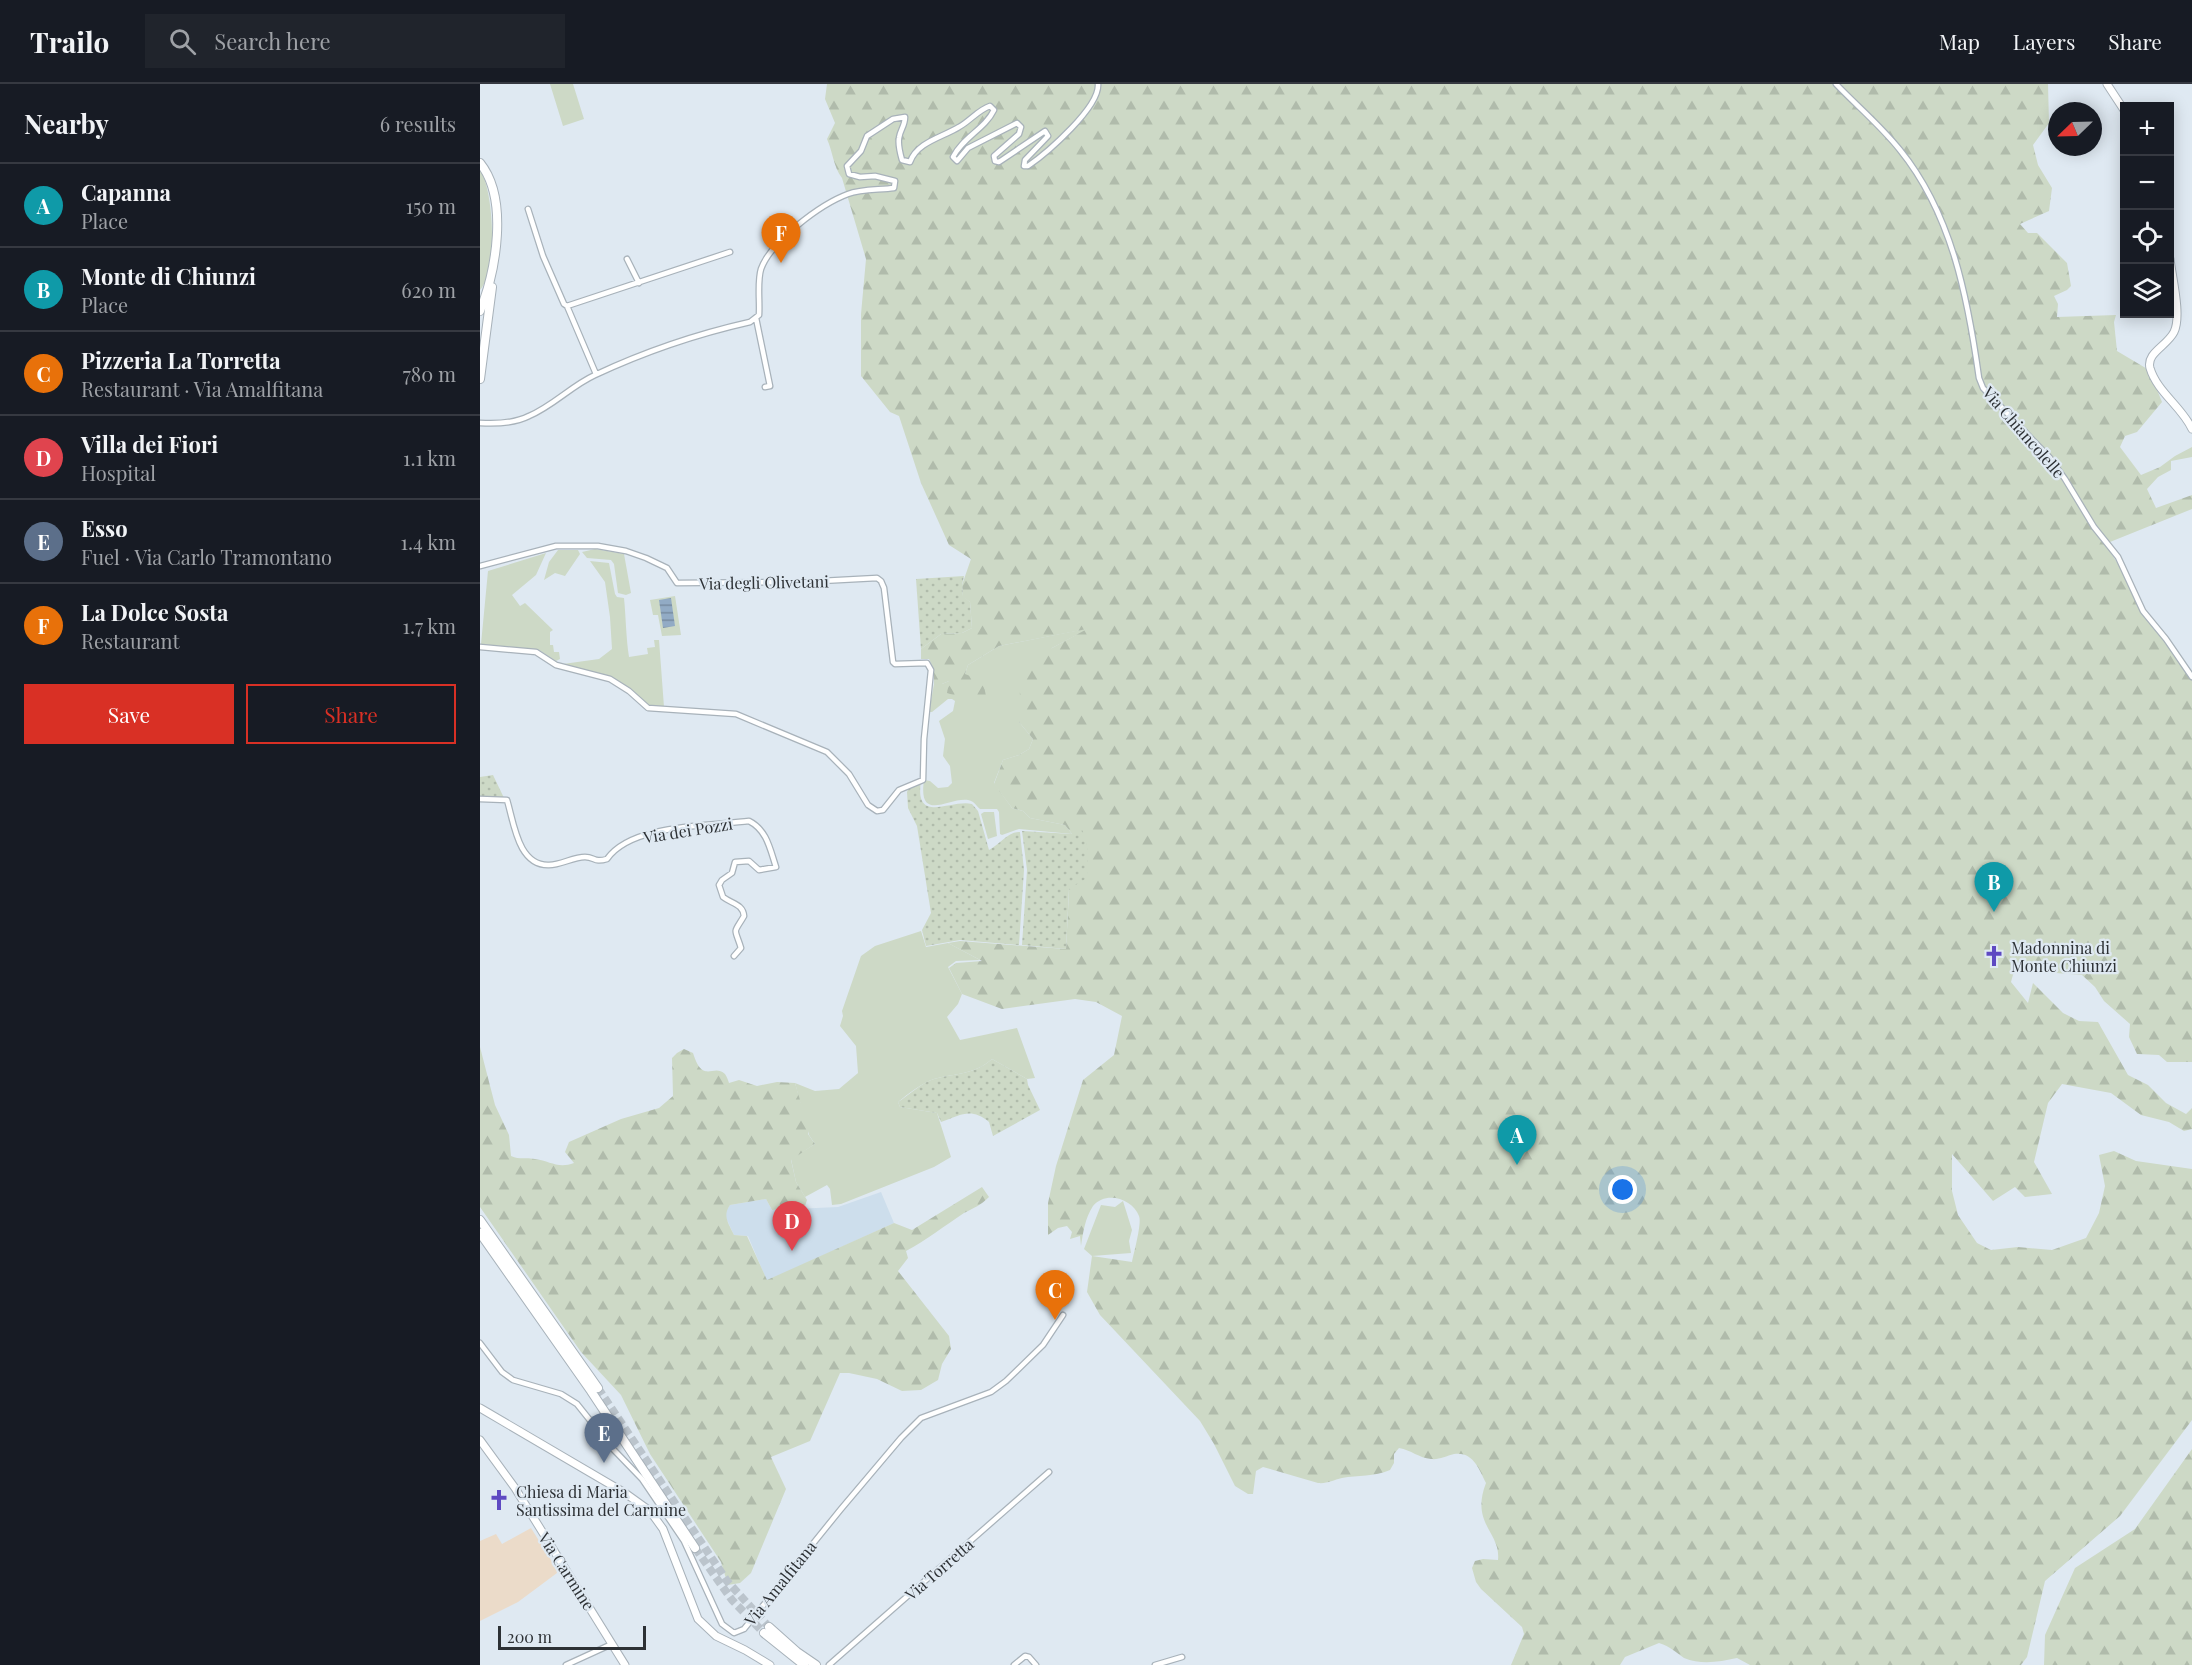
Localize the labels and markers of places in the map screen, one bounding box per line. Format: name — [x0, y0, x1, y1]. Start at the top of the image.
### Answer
pin: F — [762, 214, 800, 263]
pin: B — [1974, 862, 2014, 912]
place label: Madonnina di Monte Chiunzi — [2011, 937, 2117, 976]
church icon: Madonnina di Monte Chiunzi — [1982, 944, 2006, 968]
pin: A — [1498, 1116, 1536, 1165]
pin: D — [772, 1202, 812, 1251]
pin: C — [1036, 1270, 1074, 1320]
pin: E — [584, 1414, 624, 1463]
place label: Chiesa di Maria Santissima del Carmine — [516, 1481, 686, 1520]
church icon: Chiesa di Maria Santissima del Carmine — [487, 1488, 511, 1512]

